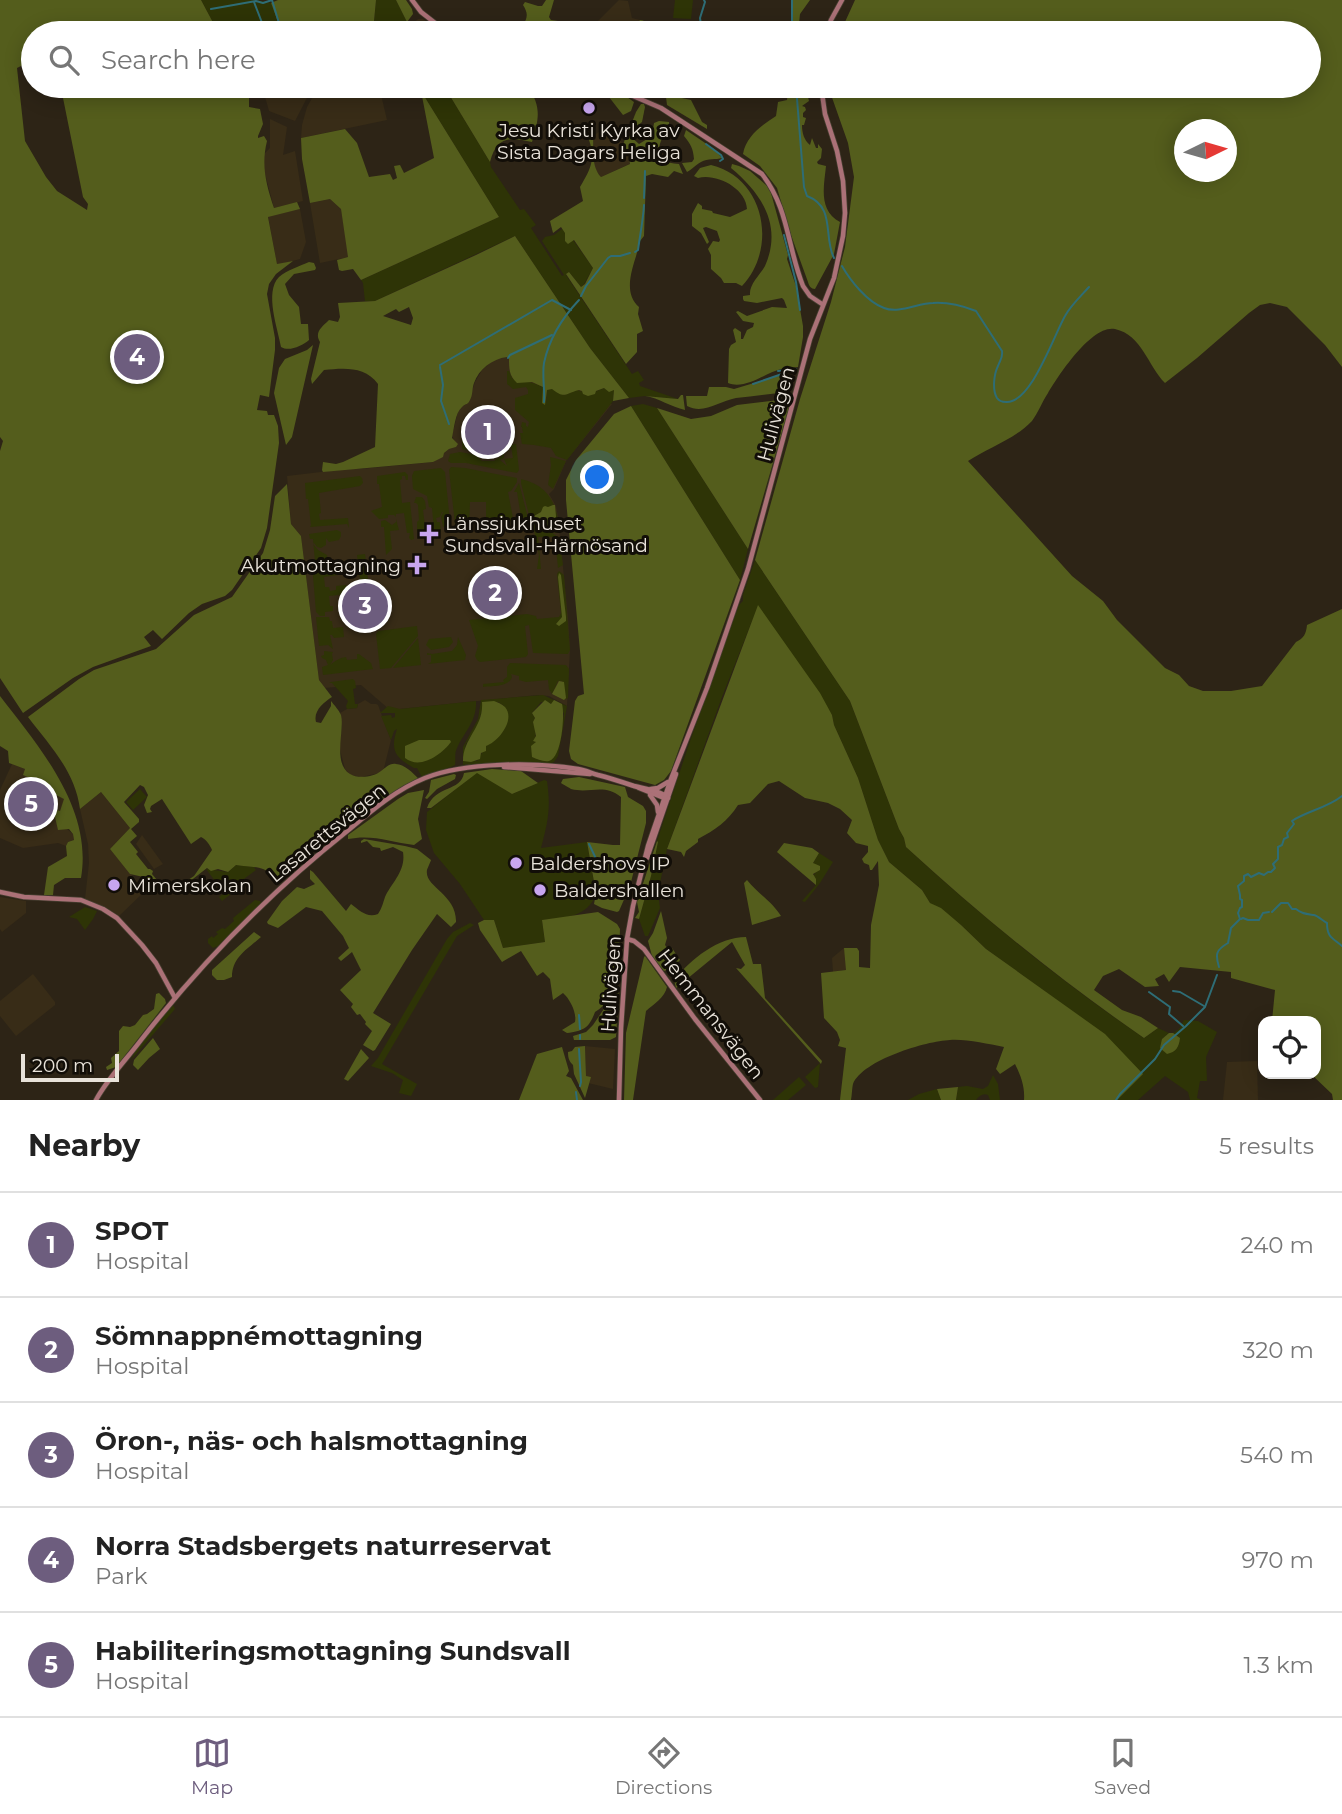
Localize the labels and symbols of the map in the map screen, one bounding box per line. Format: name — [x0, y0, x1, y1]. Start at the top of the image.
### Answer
marker: Jesu Kristi Kyrka av Sista Dagars Heliga — [581, 100, 597, 116]
place label: Jesu Kristi Kyrka av Sista Dagars Heliga — [497, 119, 681, 164]
north arrow — [1174, 119, 1237, 182]
pin: 4 — [114, 331, 160, 383]
street label: Hulivägen — [752, 364, 800, 464]
pin: 1 — [465, 406, 511, 458]
your location — [580, 460, 614, 494]
place label: Länssjukhuset Sundsvall-Härnösand — [445, 512, 648, 557]
marker: Länssjukhuset Sundsvall-Härnösand — [419, 524, 439, 544]
place label: Akutmottagning — [241, 554, 401, 577]
marker: Akutmottagning — [407, 555, 427, 575]
pin: 2 — [472, 567, 518, 619]
pin: 3 — [342, 580, 388, 632]
pin: 5 — [8, 778, 54, 830]
street label: Lasarettsvägen — [264, 779, 390, 887]
place label: Baldershovs IP — [530, 852, 670, 875]
marker: Baldershovs IP — [508, 855, 524, 871]
place label: Mimerskolan — [128, 874, 252, 897]
marker: Mimerskolan — [106, 877, 122, 893]
place label: Baldershallen — [554, 879, 684, 902]
marker: Baldershallen — [532, 882, 548, 898]
street label: Hulivägen — [596, 935, 626, 1033]
street label: Hemmansvägen — [653, 944, 769, 1084]
scale bar — [21, 1051, 119, 1083]

